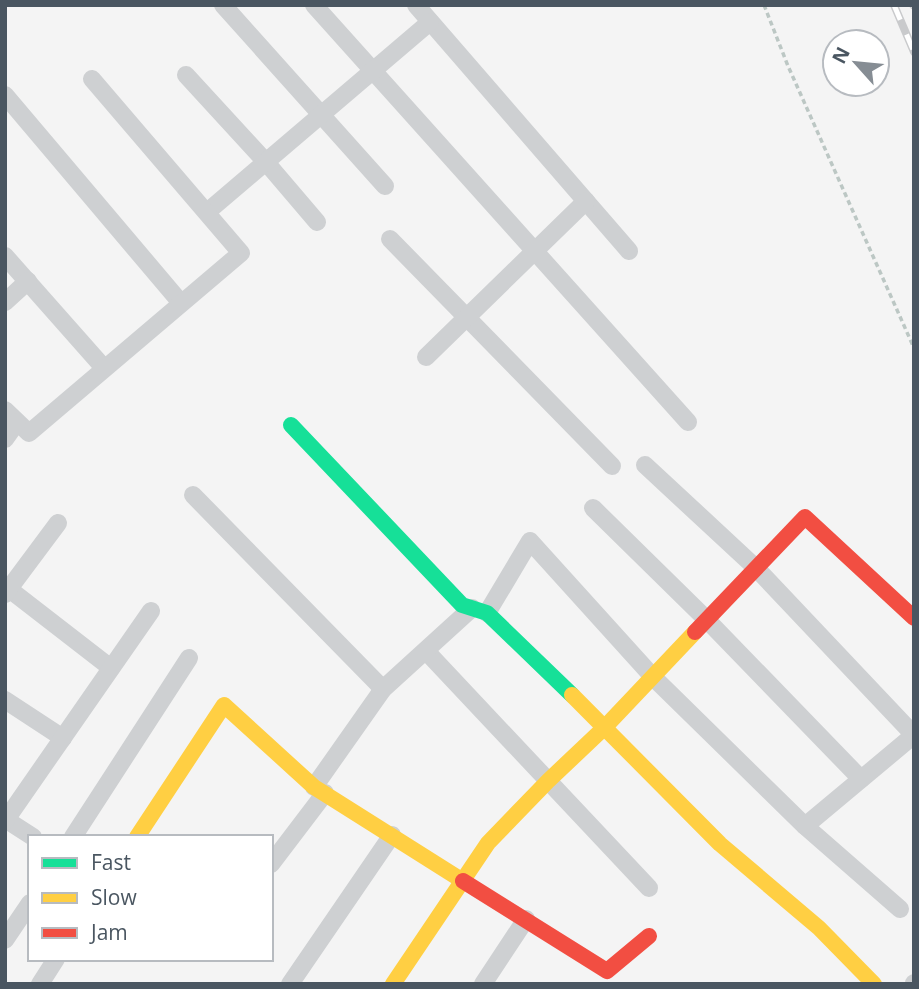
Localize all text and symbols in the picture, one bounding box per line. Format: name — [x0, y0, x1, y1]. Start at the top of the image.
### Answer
north arrow — [821, 28, 891, 98]
text: N — [826, 42, 856, 68]
legend — [28, 835, 273, 961]
text: Fast — [91, 848, 131, 876]
text: Slow — [91, 883, 137, 911]
text: Jam — [89, 918, 128, 946]

